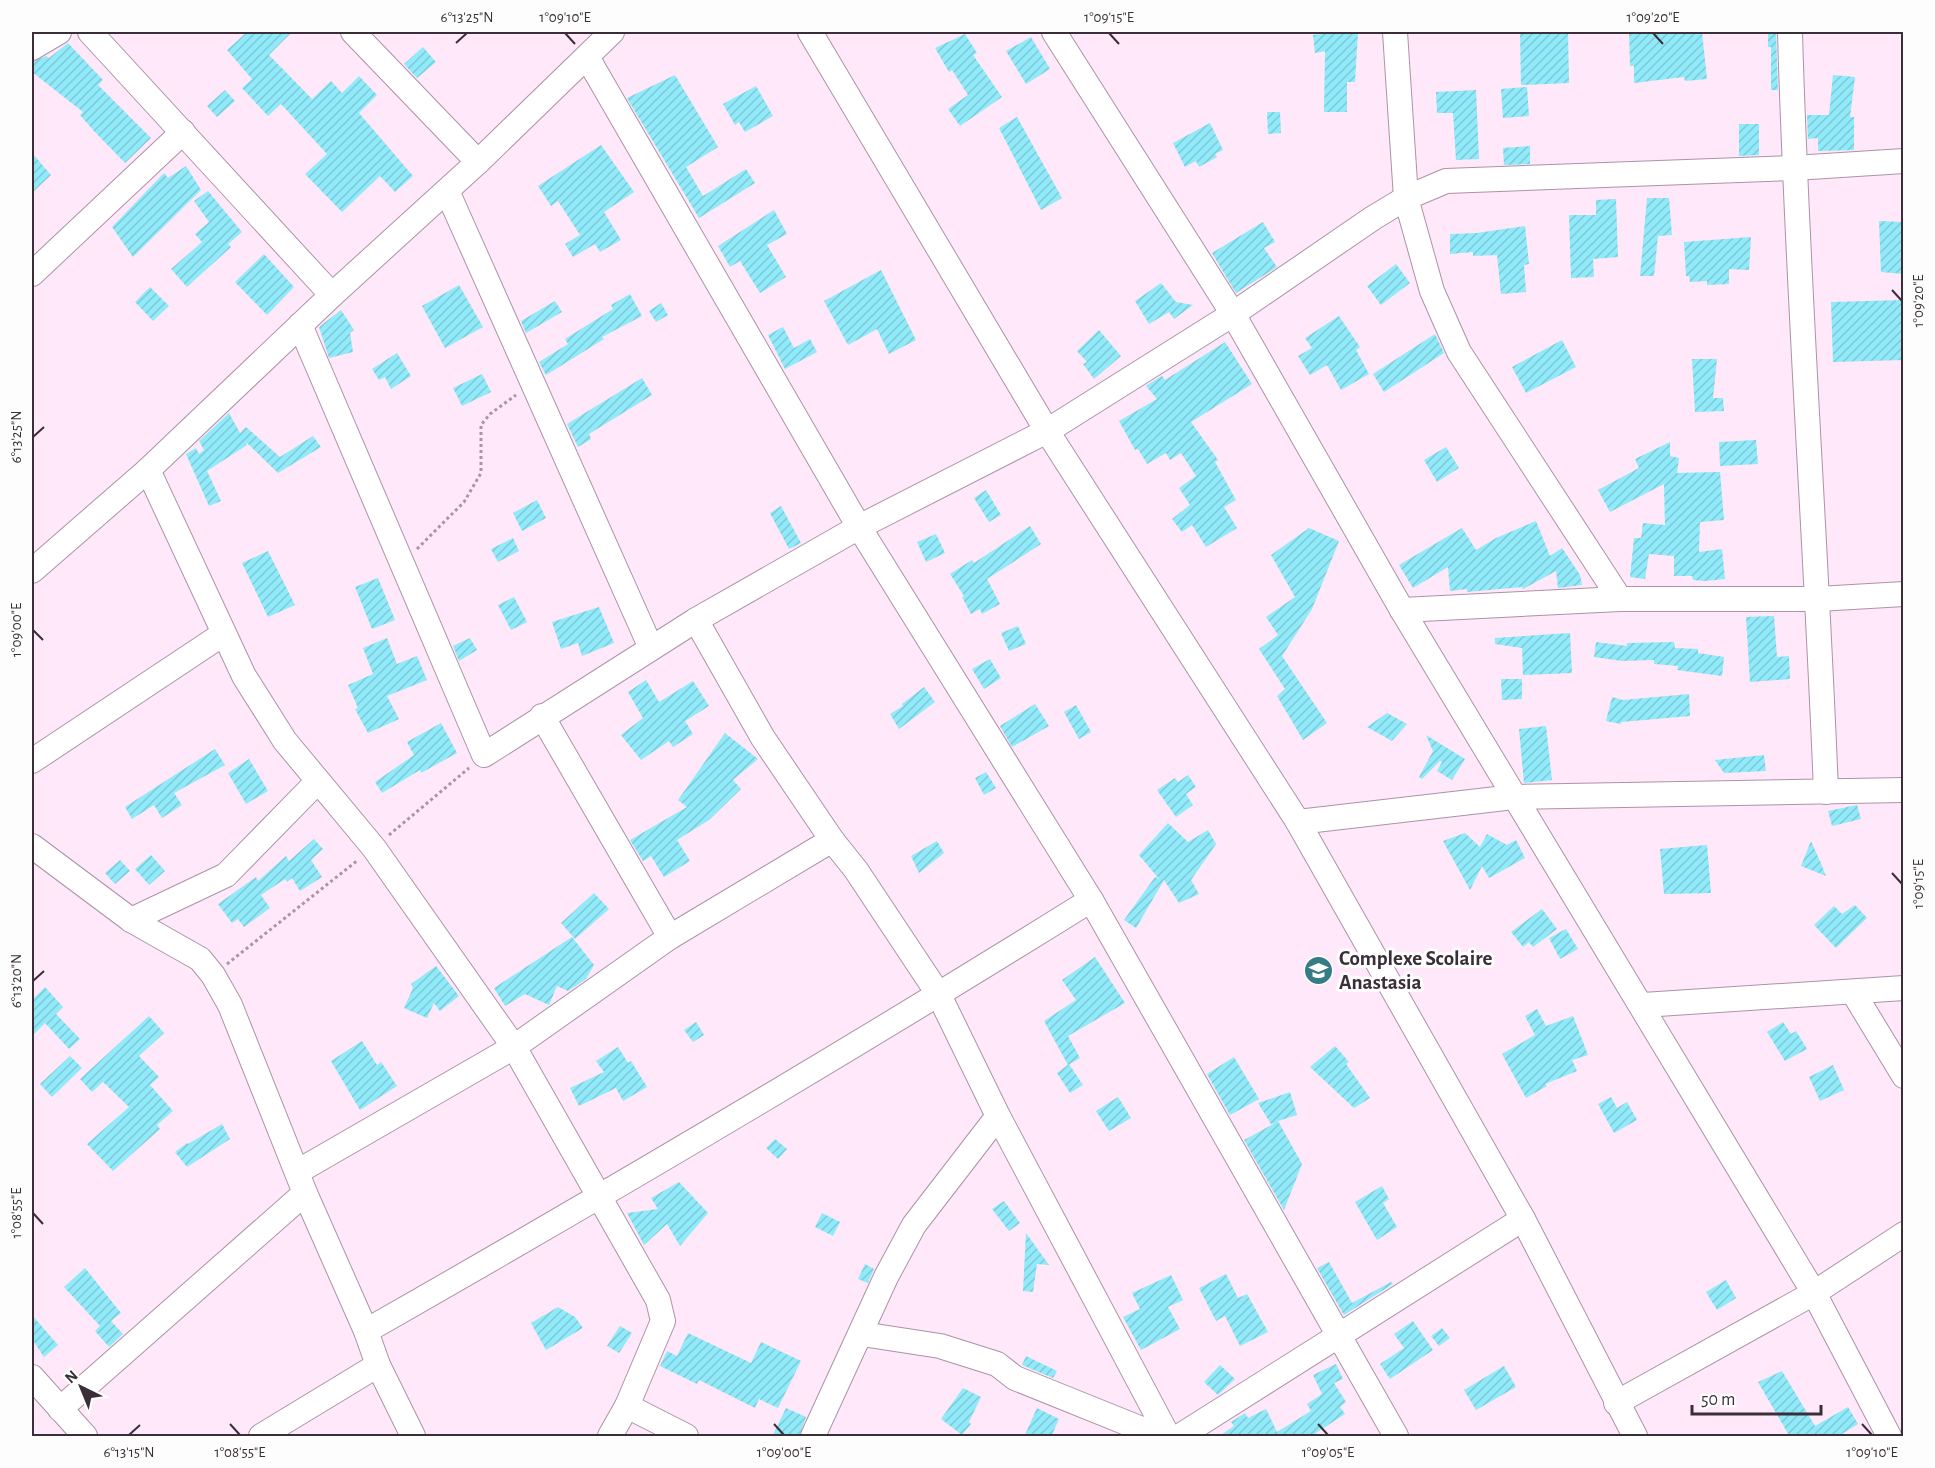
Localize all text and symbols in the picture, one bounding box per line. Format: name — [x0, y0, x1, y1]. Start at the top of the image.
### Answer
text: 6°13'25"N — [441, 10, 493, 25]
text: 1°09'10"E — [539, 10, 591, 25]
text: 1°09'15"E — [1084, 10, 1134, 25]
text: 1°09'20"E — [1626, 10, 1680, 25]
text: 1°09'20"E — [1911, 274, 1926, 328]
text: 6°13'25"N — [9, 411, 24, 463]
text: 1°09'00"E — [9, 603, 24, 657]
text: 1°09'15"E — [1911, 859, 1926, 909]
place label: Complexe Scolaire Anastasia — [1339, 948, 1492, 993]
text: 6°13'20"N — [9, 954, 24, 1008]
school or university icon: Complexe Scolaire Anastasia — [1302, 954, 1334, 986]
text: 1°08'55"E — [9, 1187, 24, 1239]
north arrow — [51, 1357, 111, 1417]
text: N — [62, 1367, 81, 1386]
scale bar — [1692, 1378, 1821, 1416]
text: 50 m — [1701, 1391, 1735, 1409]
text: 6°13'15"N — [103, 1445, 155, 1460]
text: 1°08'55"E — [214, 1445, 266, 1460]
text: 1°09'00"E — [757, 1445, 811, 1460]
text: 1°09'05"E — [1302, 1445, 1354, 1460]
text: 1°09'10"E — [1846, 1445, 1898, 1460]

